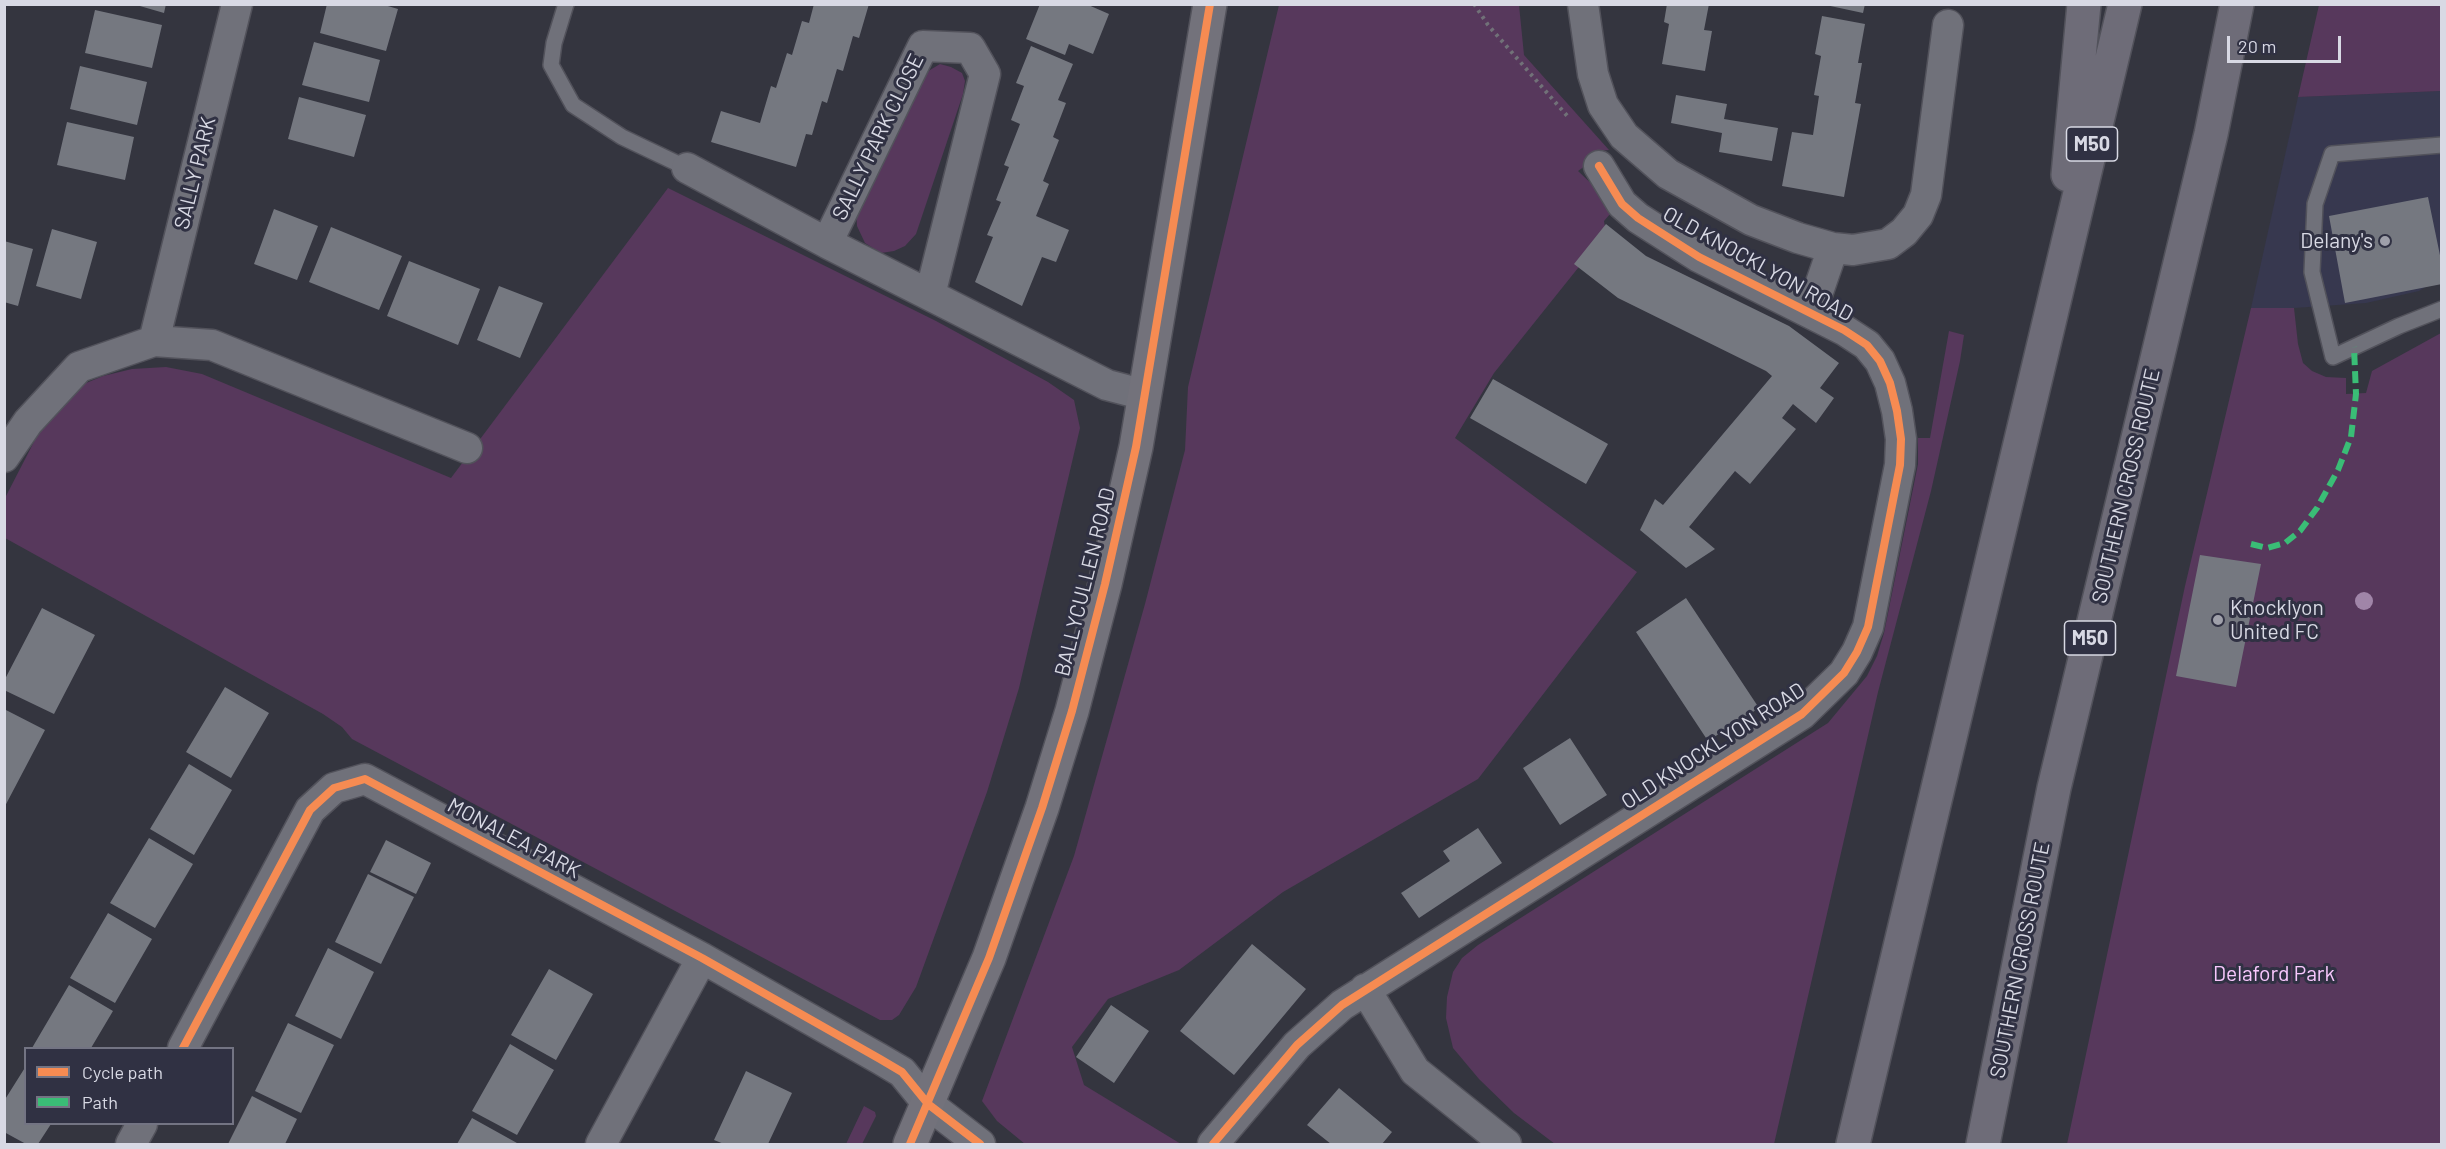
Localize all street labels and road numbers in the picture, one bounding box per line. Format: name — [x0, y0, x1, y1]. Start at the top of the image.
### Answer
street label: SALLY PARK CLOSE — [827, 50, 929, 224]
street label: SALLY PARK — [169, 114, 221, 232]
road number: M50 — [2066, 127, 2118, 161]
street label: OLD KNOCKLYON ROAD — [1658, 201, 1858, 327]
street label: SOUTHERN CROSS ROUTE — [2087, 366, 2165, 606]
street label: BALLYCULLEN ROAD — [1049, 485, 1121, 679]
road number: M50 — [2064, 621, 2116, 655]
street label: OLD KNOCKLYON ROAD — [1617, 677, 1809, 815]
street label: MONALEA PARK — [443, 792, 585, 884]
street label: SOUTHERN CROSS ROUTE — [1985, 840, 2055, 1080]

